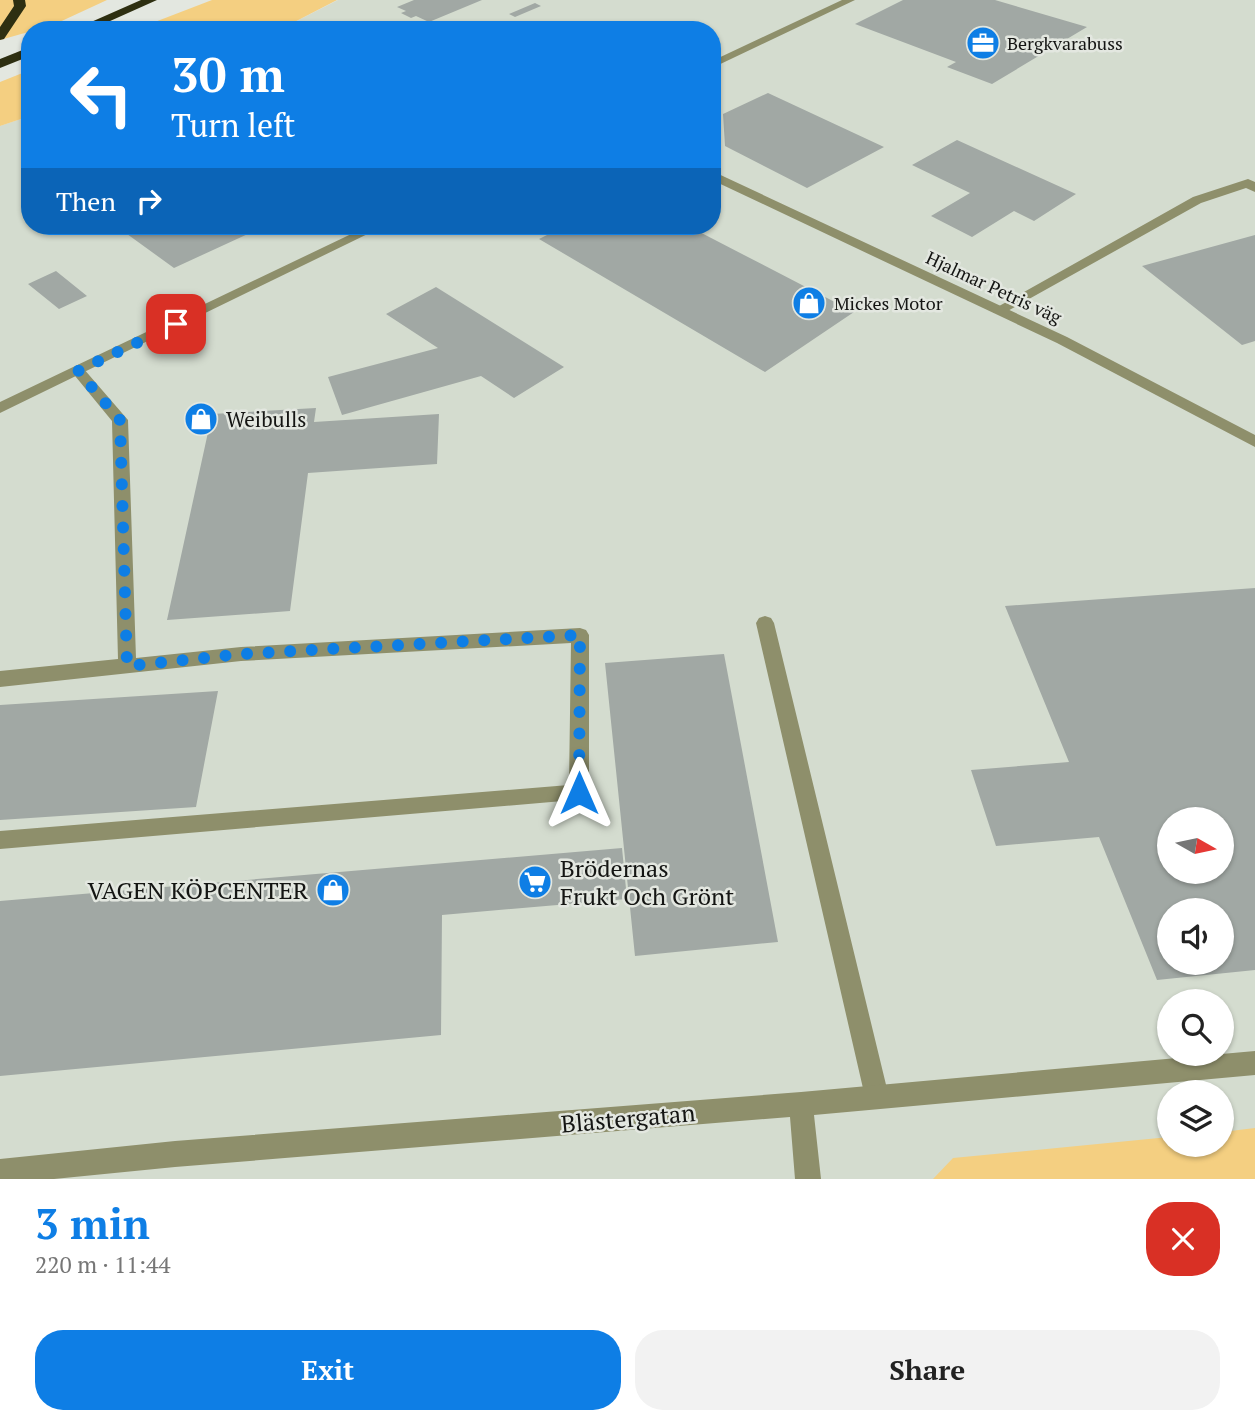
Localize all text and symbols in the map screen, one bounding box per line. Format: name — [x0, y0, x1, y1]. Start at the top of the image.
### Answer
office icon: Bergkvarabuss — [964, 24, 1002, 62]
place label: Bergkvarabuss — [1007, 31, 1123, 55]
text: 30 m — [171, 41, 285, 106]
icon: left — [56, 49, 147, 140]
text: Turn left — [171, 104, 295, 146]
icon: right — [130, 182, 168, 220]
text: Then — [56, 184, 116, 218]
street label: Hjalmar Petris väg — [922, 245, 1066, 329]
shop icon: Mickes Motor — [790, 284, 828, 322]
place label: Mickes Motor — [834, 291, 943, 315]
pin — [146, 294, 206, 354]
icon: arrive — [157, 305, 195, 343]
shop icon: Weibulls — [182, 400, 220, 438]
place label: Weibulls — [226, 405, 306, 433]
position arrow — [542, 756, 616, 830]
north arrow — [1157, 807, 1234, 884]
map controls — [1157, 807, 1234, 1157]
place label: Brödernas Frukt Och Grönt — [560, 852, 734, 912]
supermarket icon: Brödernas Frukt Och Grönt — [516, 863, 554, 901]
shop icon: VAGEN KÖPCENTER — [314, 871, 352, 909]
place label: VAGEN KÖPCENTER — [88, 874, 309, 906]
button: sound — [1157, 898, 1234, 975]
button: search — [1157, 989, 1234, 1066]
button: layers — [1157, 1080, 1234, 1157]
street label: Blästergatan — [560, 1096, 696, 1140]
text: 3 min — [35, 1195, 150, 1251]
button: close — [1146, 1202, 1220, 1276]
text: 220 m · 11:44 — [35, 1249, 170, 1280]
button: Exit — [35, 1330, 621, 1410]
button: Share — [635, 1330, 1220, 1410]

